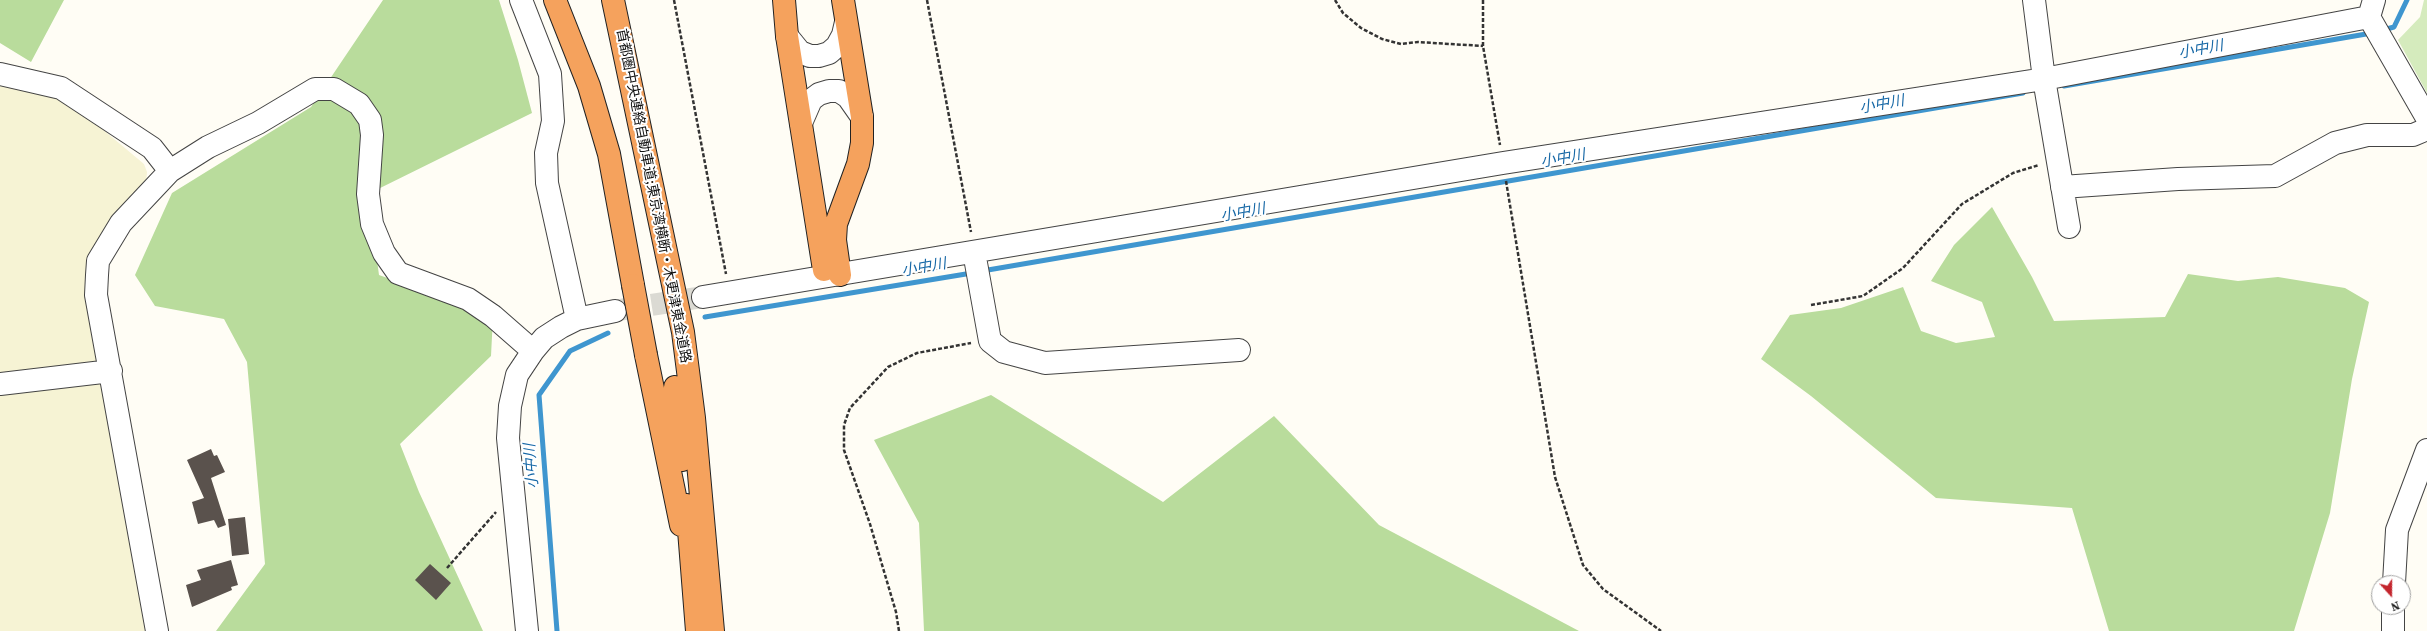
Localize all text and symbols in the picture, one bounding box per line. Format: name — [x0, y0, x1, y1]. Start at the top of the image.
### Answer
street label: 首都圏中央連絡自動車道;東京湾横断・木更津東金道路 — [612, 27, 694, 365]
water label: 小中川 — [2177, 37, 2225, 63]
water label: 小中川 — [1858, 92, 1906, 118]
water label: 小中川 — [1539, 146, 1587, 172]
water label: 小中川 — [1219, 200, 1267, 226]
water label: 小中川 — [900, 255, 948, 281]
water label: 小中川 — [521, 443, 543, 489]
north arrow — [2371, 575, 2411, 615]
text: N — [2389, 597, 2402, 614]

